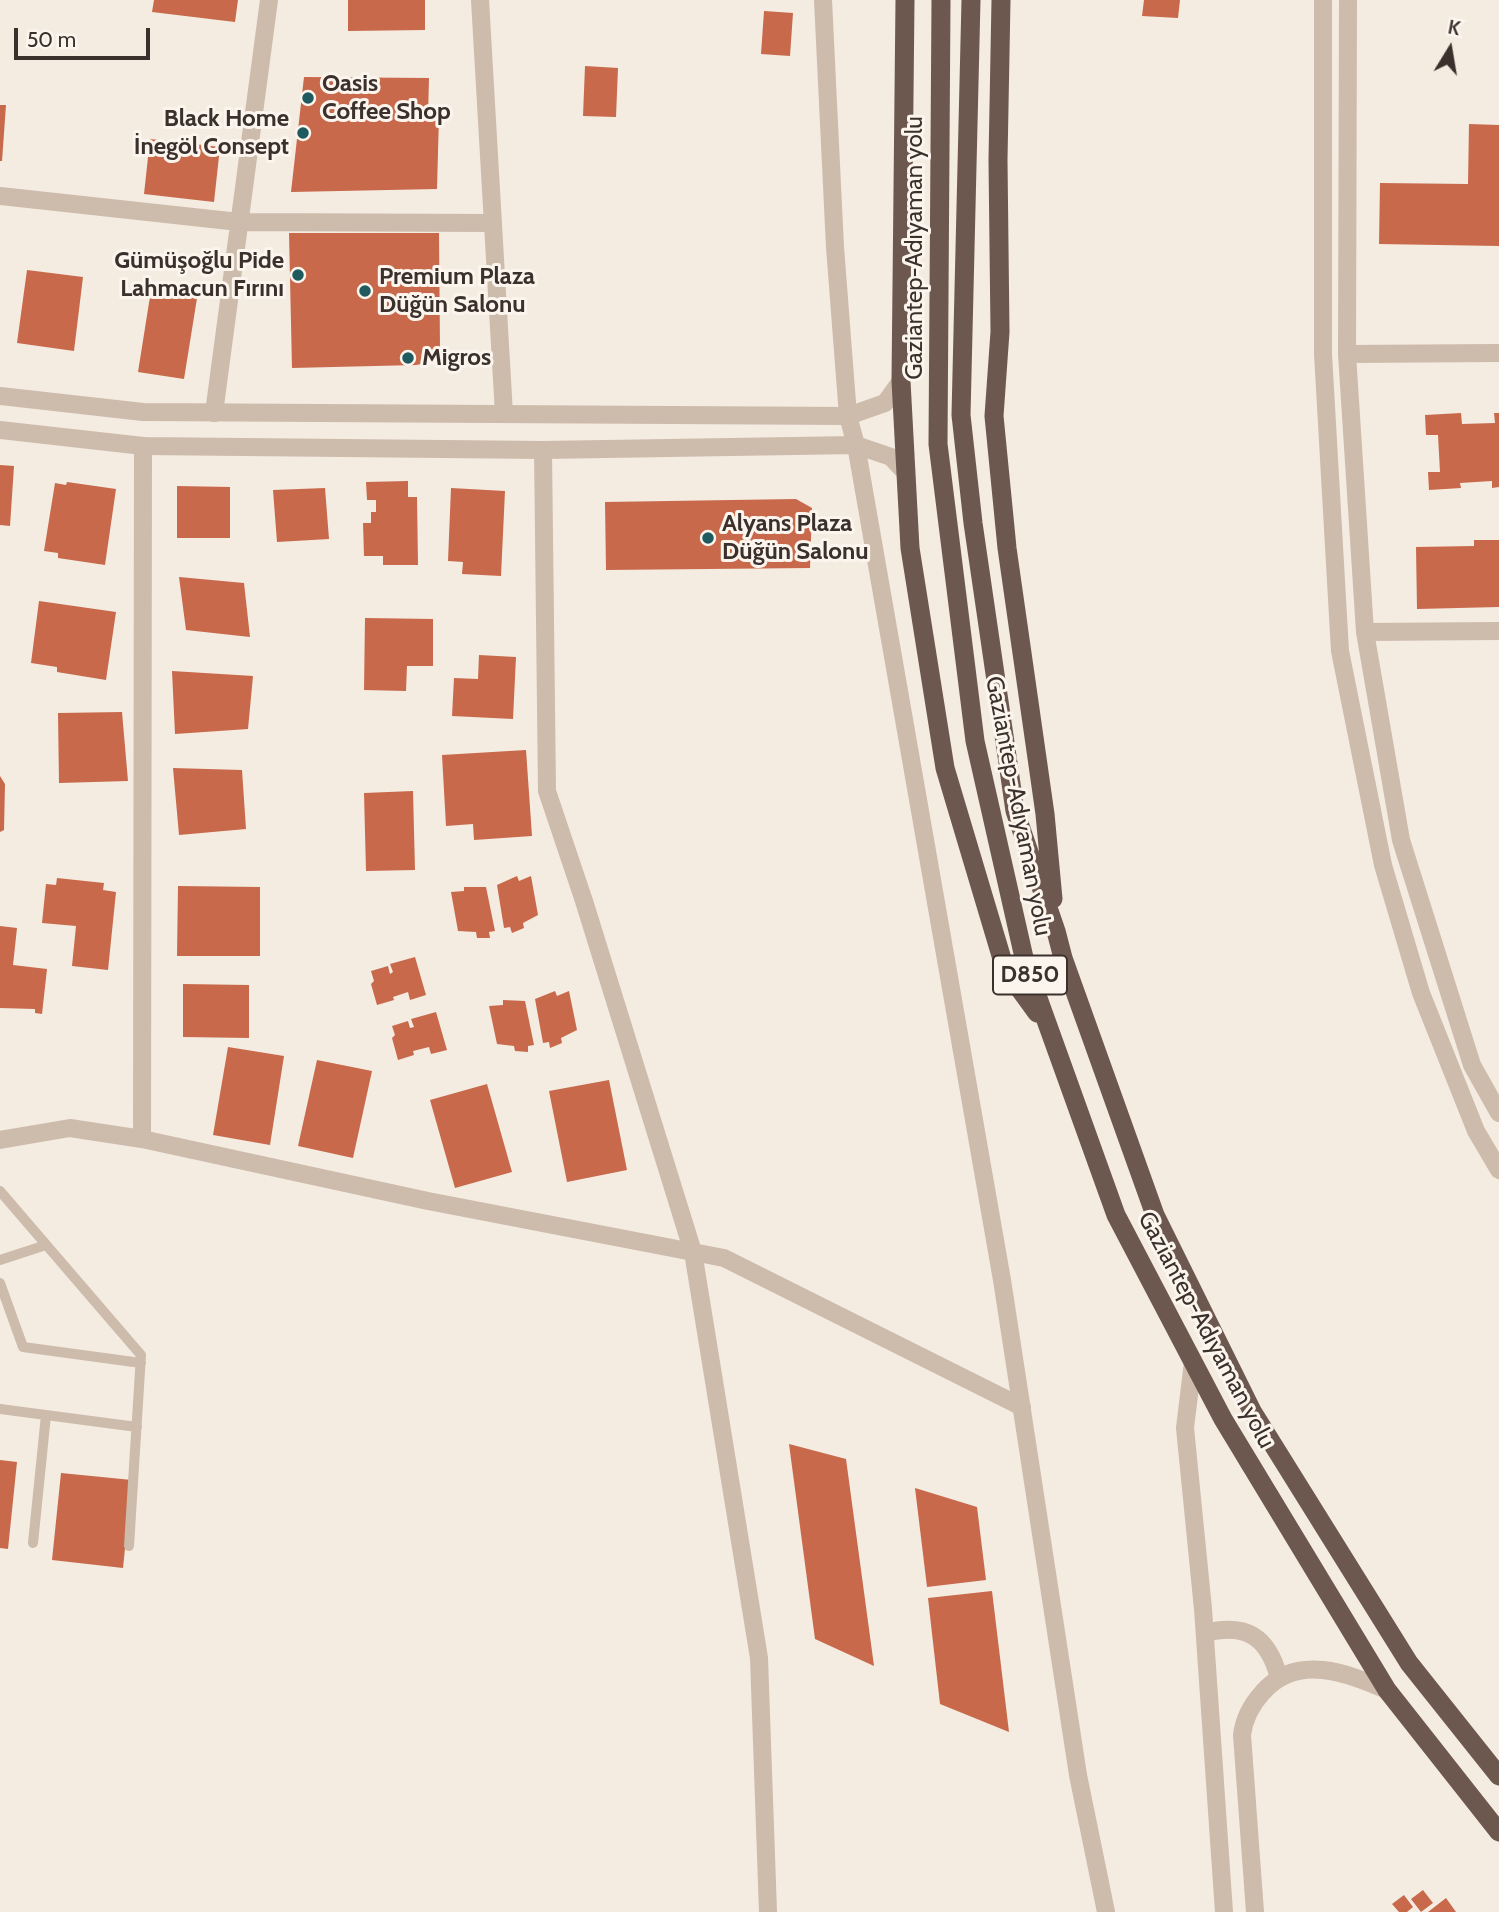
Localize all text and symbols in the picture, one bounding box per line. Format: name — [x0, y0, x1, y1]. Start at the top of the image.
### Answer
scale bar — [18, 14, 154, 58]
north arrow — [1415, 14, 1485, 84]
text: K — [1446, 15, 1462, 40]
text: 50 m — [27, 27, 76, 52]
place label: Oasis Coffee Shop — [322, 70, 451, 126]
marker: Oasis Coffee Shop — [300, 90, 316, 106]
place label: Black Home İnegöl Consept — [134, 105, 289, 161]
street label: Gaziantep-Adıyaman yolu — [901, 116, 929, 380]
marker: Black Home İnegöl Consept — [295, 125, 311, 141]
place label: Gümüşoğlu Pide Lahmacun Fırını — [114, 247, 284, 303]
place label: Premium Plaza Düğün Salonu — [379, 263, 535, 319]
marker: Gümüşoğlu Pide Lahmacun Fırını — [290, 267, 306, 283]
marker: Premium Plaza Düğün Salonu — [357, 283, 373, 299]
place label: Migros — [422, 344, 491, 372]
marker: Migros — [400, 350, 416, 366]
place label: Alyans Plaza Düğün Salonu — [722, 510, 868, 566]
marker: Alyans Plaza Düğün Salonu — [700, 530, 716, 546]
street label: Gaziantep-Adıyaman yolu — [979, 674, 1057, 938]
road number: D850 — [993, 956, 1067, 994]
street label: Gaziantep-Adıyaman yolu — [1131, 1207, 1281, 1453]

